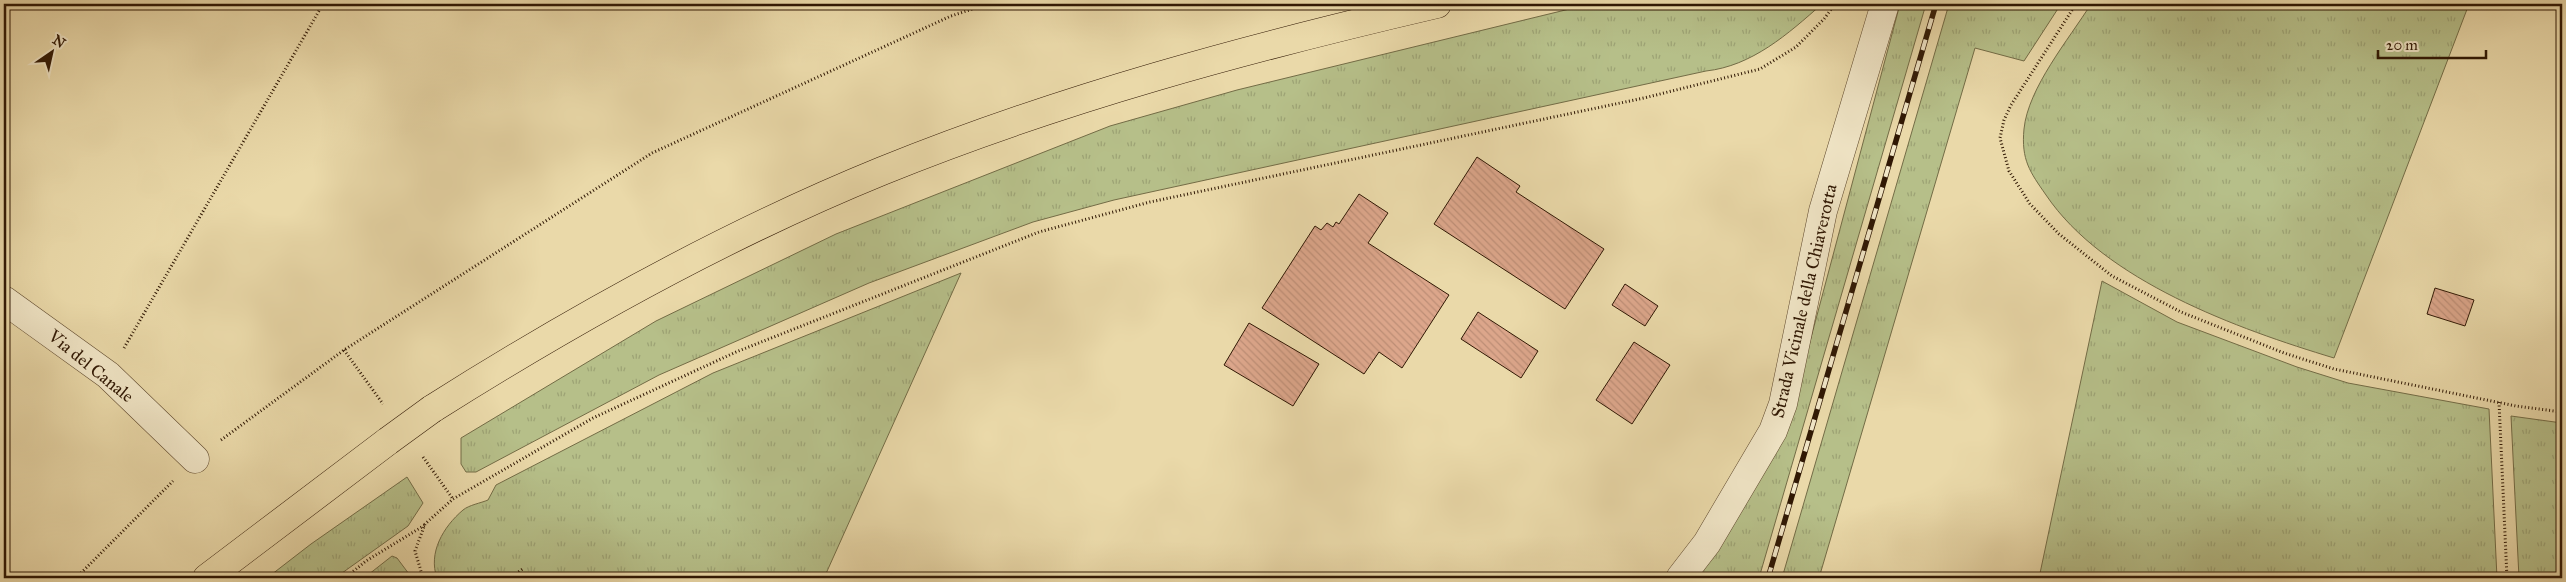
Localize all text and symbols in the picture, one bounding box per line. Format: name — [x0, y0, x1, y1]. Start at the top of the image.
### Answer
north arrow — [28, 28, 78, 78]
scale bar — [2378, 28, 2486, 60]
text: N — [49, 31, 69, 52]
text: 20 m — [2386, 36, 2418, 54]
street label: Strada Vicinale della Chiaverotta — [1766, 181, 1842, 420]
street label: Via del Canale — [43, 324, 138, 407]

